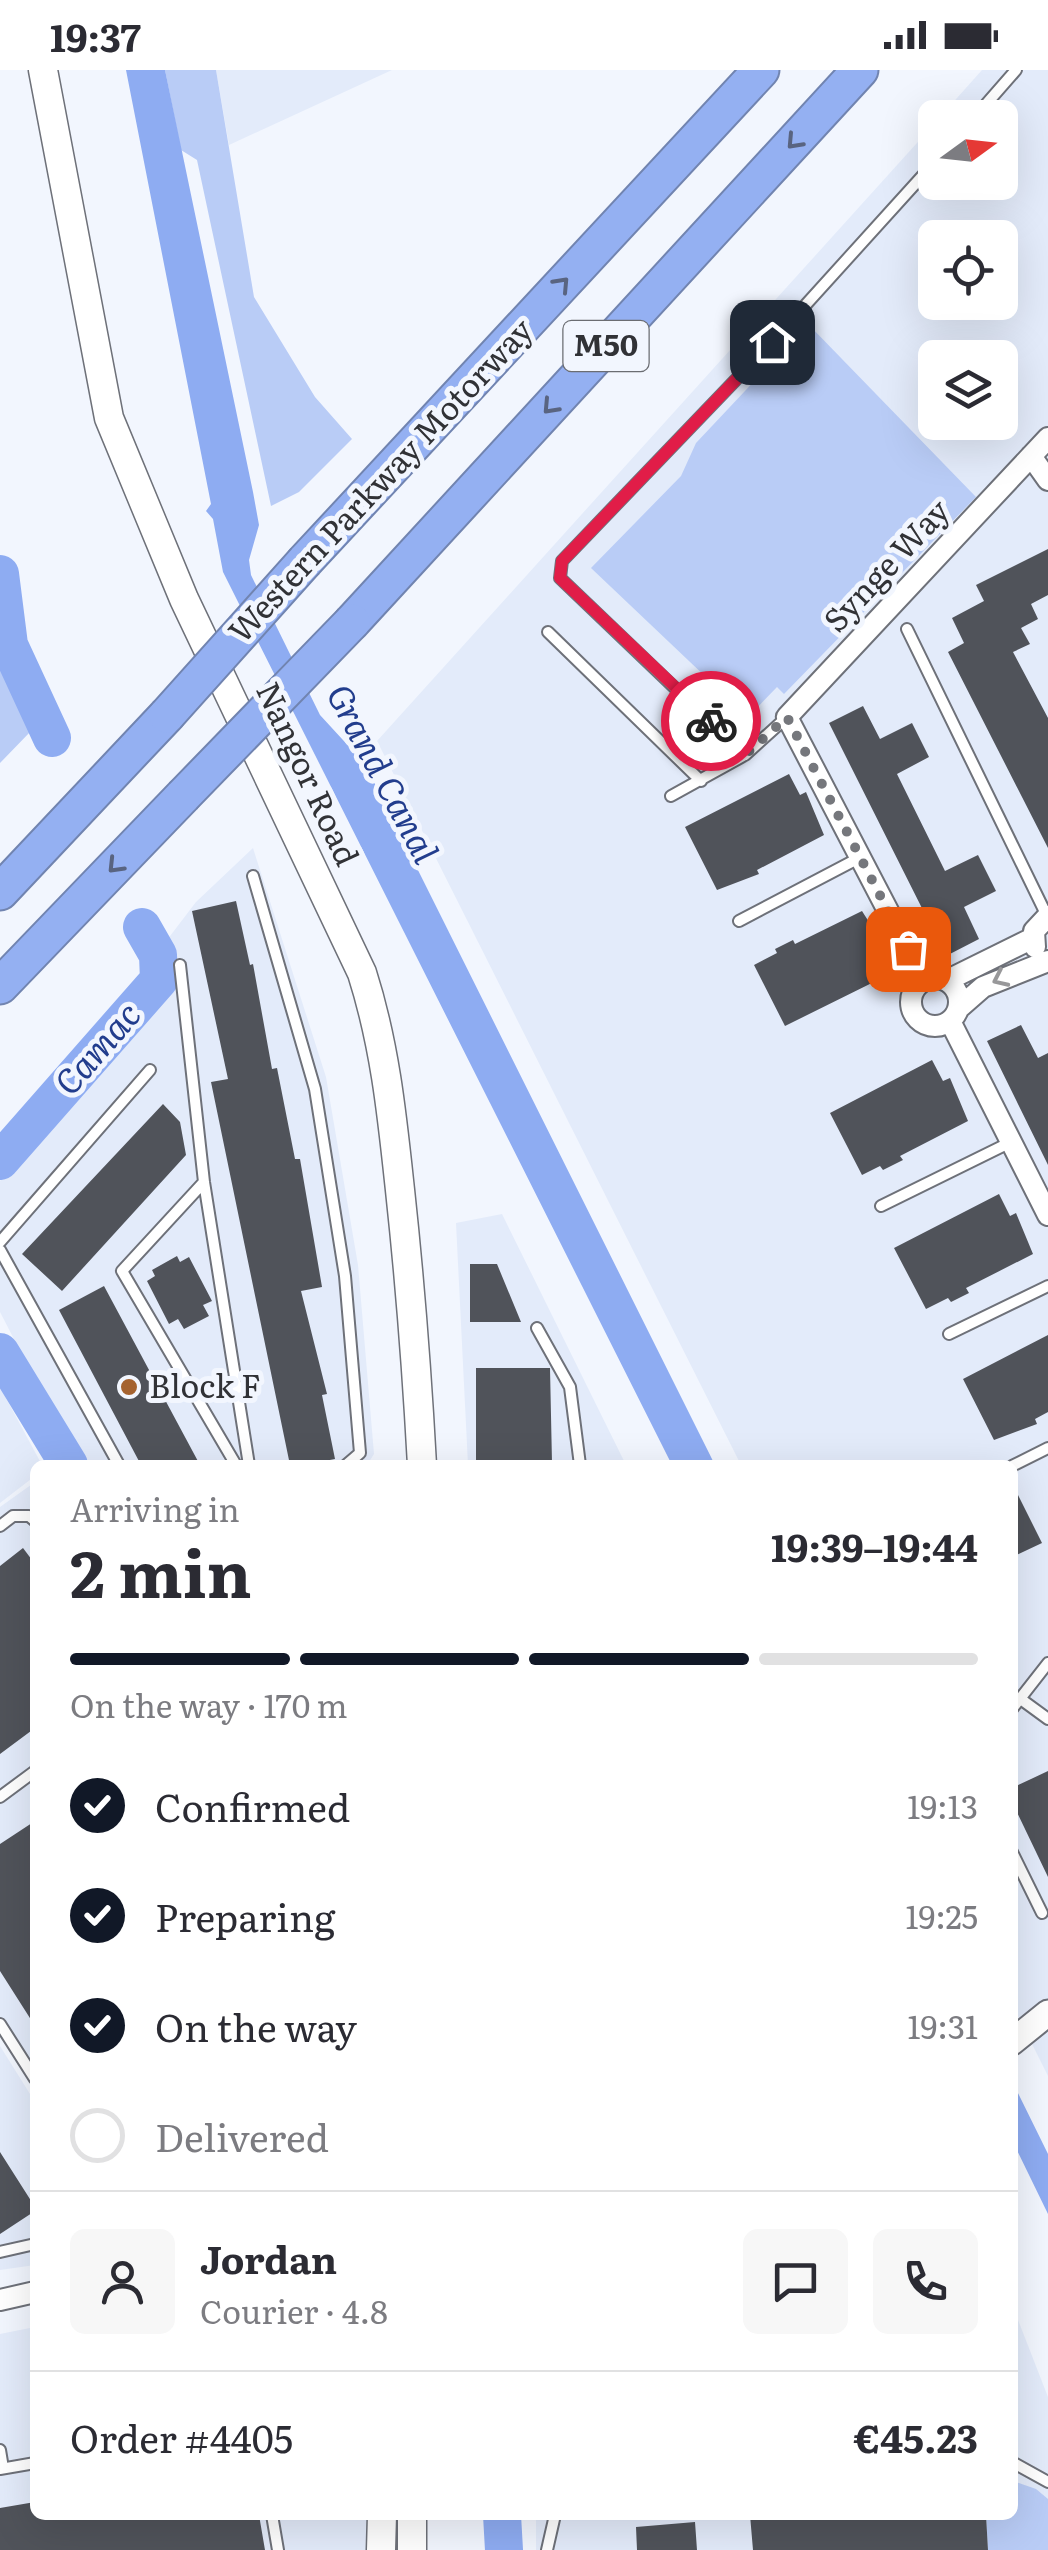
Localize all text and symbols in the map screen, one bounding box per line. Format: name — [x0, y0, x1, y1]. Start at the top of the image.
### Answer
text: 19:37 — [50, 7, 141, 64]
north arrow — [918, 100, 1018, 200]
map controls — [918, 100, 1018, 440]
one-way arrow — [788, 130, 806, 149]
button: locate — [918, 220, 1018, 320]
one-way arrow — [550, 278, 568, 296]
pin — [730, 300, 815, 385]
street label: Western Parkway Motorway — [215, 305, 543, 652]
icon: home — [745, 315, 800, 370]
road number: M50 — [564, 321, 648, 371]
button: layers — [918, 340, 1018, 440]
one-way arrow — [544, 395, 562, 414]
street label: Synge Way — [810, 486, 960, 641]
courier — [661, 671, 761, 771]
street label: Nangor Road — [246, 673, 373, 873]
water label: Grand Canal — [316, 674, 454, 872]
icon: bike — [684, 694, 739, 749]
one-way arrow — [109, 854, 127, 872]
pin — [866, 907, 951, 992]
icon: bag — [881, 922, 936, 977]
one-way arrow — [992, 966, 1010, 986]
water label: Camac — [40, 989, 151, 1105]
place label: Block F — [149, 1360, 261, 1408]
marker: Block F — [118, 1376, 140, 1398]
text: Arriving in — [70, 1484, 240, 1532]
text: 19:39–19:44 — [771, 1517, 978, 1574]
text: 2 min — [70, 1521, 252, 1618]
text: On the way · 170 m — [70, 1680, 348, 1728]
text: Confirmed — [155, 1777, 350, 1834]
icon: check — [70, 1778, 125, 1833]
text: 19:13 — [907, 1781, 978, 1829]
text: Preparing — [155, 1887, 335, 1944]
icon: check — [70, 1888, 125, 1943]
text: 19:25 — [905, 1891, 978, 1939]
text: On the way — [155, 1997, 357, 2054]
icon: check — [70, 1998, 125, 2053]
text: 19:31 — [908, 2001, 978, 2049]
text: Delivered — [155, 2107, 329, 2164]
button: person — [70, 2229, 175, 2334]
text: Jordan — [200, 2229, 337, 2286]
button: chat — [743, 2229, 848, 2334]
button: phone — [873, 2229, 978, 2334]
text: Courier · 4.8 — [200, 2286, 388, 2334]
text: Order #4405 — [70, 2408, 293, 2465]
text: €45.23 — [854, 2408, 978, 2465]

